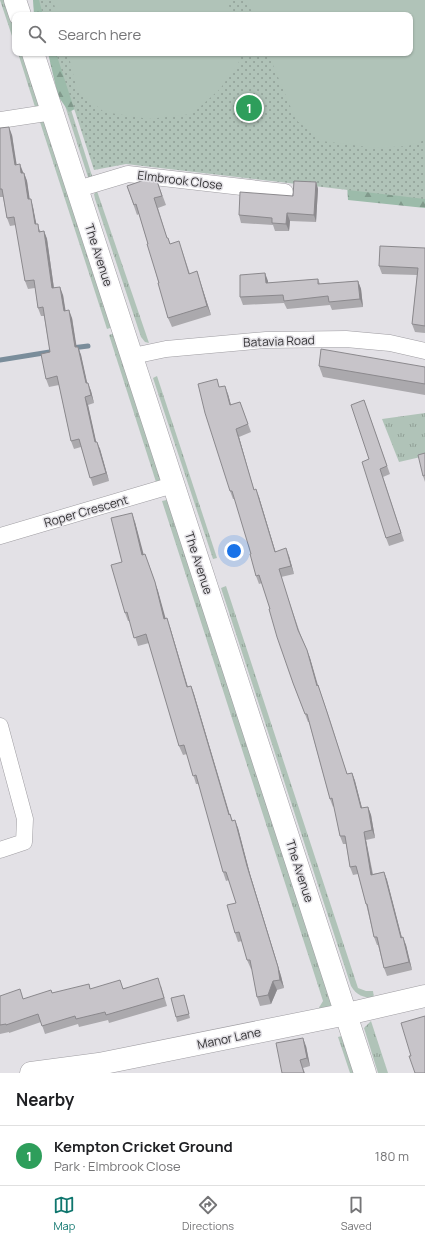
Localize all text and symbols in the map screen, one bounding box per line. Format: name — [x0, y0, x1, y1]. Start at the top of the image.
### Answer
search box — [12, 12, 413, 56]
icon: search — [26, 23, 48, 45]
text: Search here — [58, 24, 141, 45]
pin: 1 — [236, 93, 262, 123]
street label: Elmbrook Close — [137, 166, 223, 194]
street label: The Avenue — [81, 222, 117, 288]
street label: Batavia Road — [243, 331, 315, 351]
street label: Roper Crescent — [42, 491, 130, 531]
street label: The Avenue — [181, 530, 217, 596]
your location — [224, 541, 244, 561]
street label: The Avenue — [282, 838, 318, 904]
street label: Manor Lane — [196, 1023, 262, 1053]
text: Nearby — [16, 1088, 74, 1111]
text: Kempton Cricket Ground — [54, 1136, 233, 1157]
text: 1 — [26, 1147, 32, 1165]
text: 180 m — [375, 1147, 409, 1165]
text: Park · Elmbrook Close — [54, 1157, 181, 1175]
tab: Map — [53, 1194, 75, 1233]
tab: Directions — [182, 1194, 234, 1233]
tab: Saved — [341, 1194, 372, 1233]

